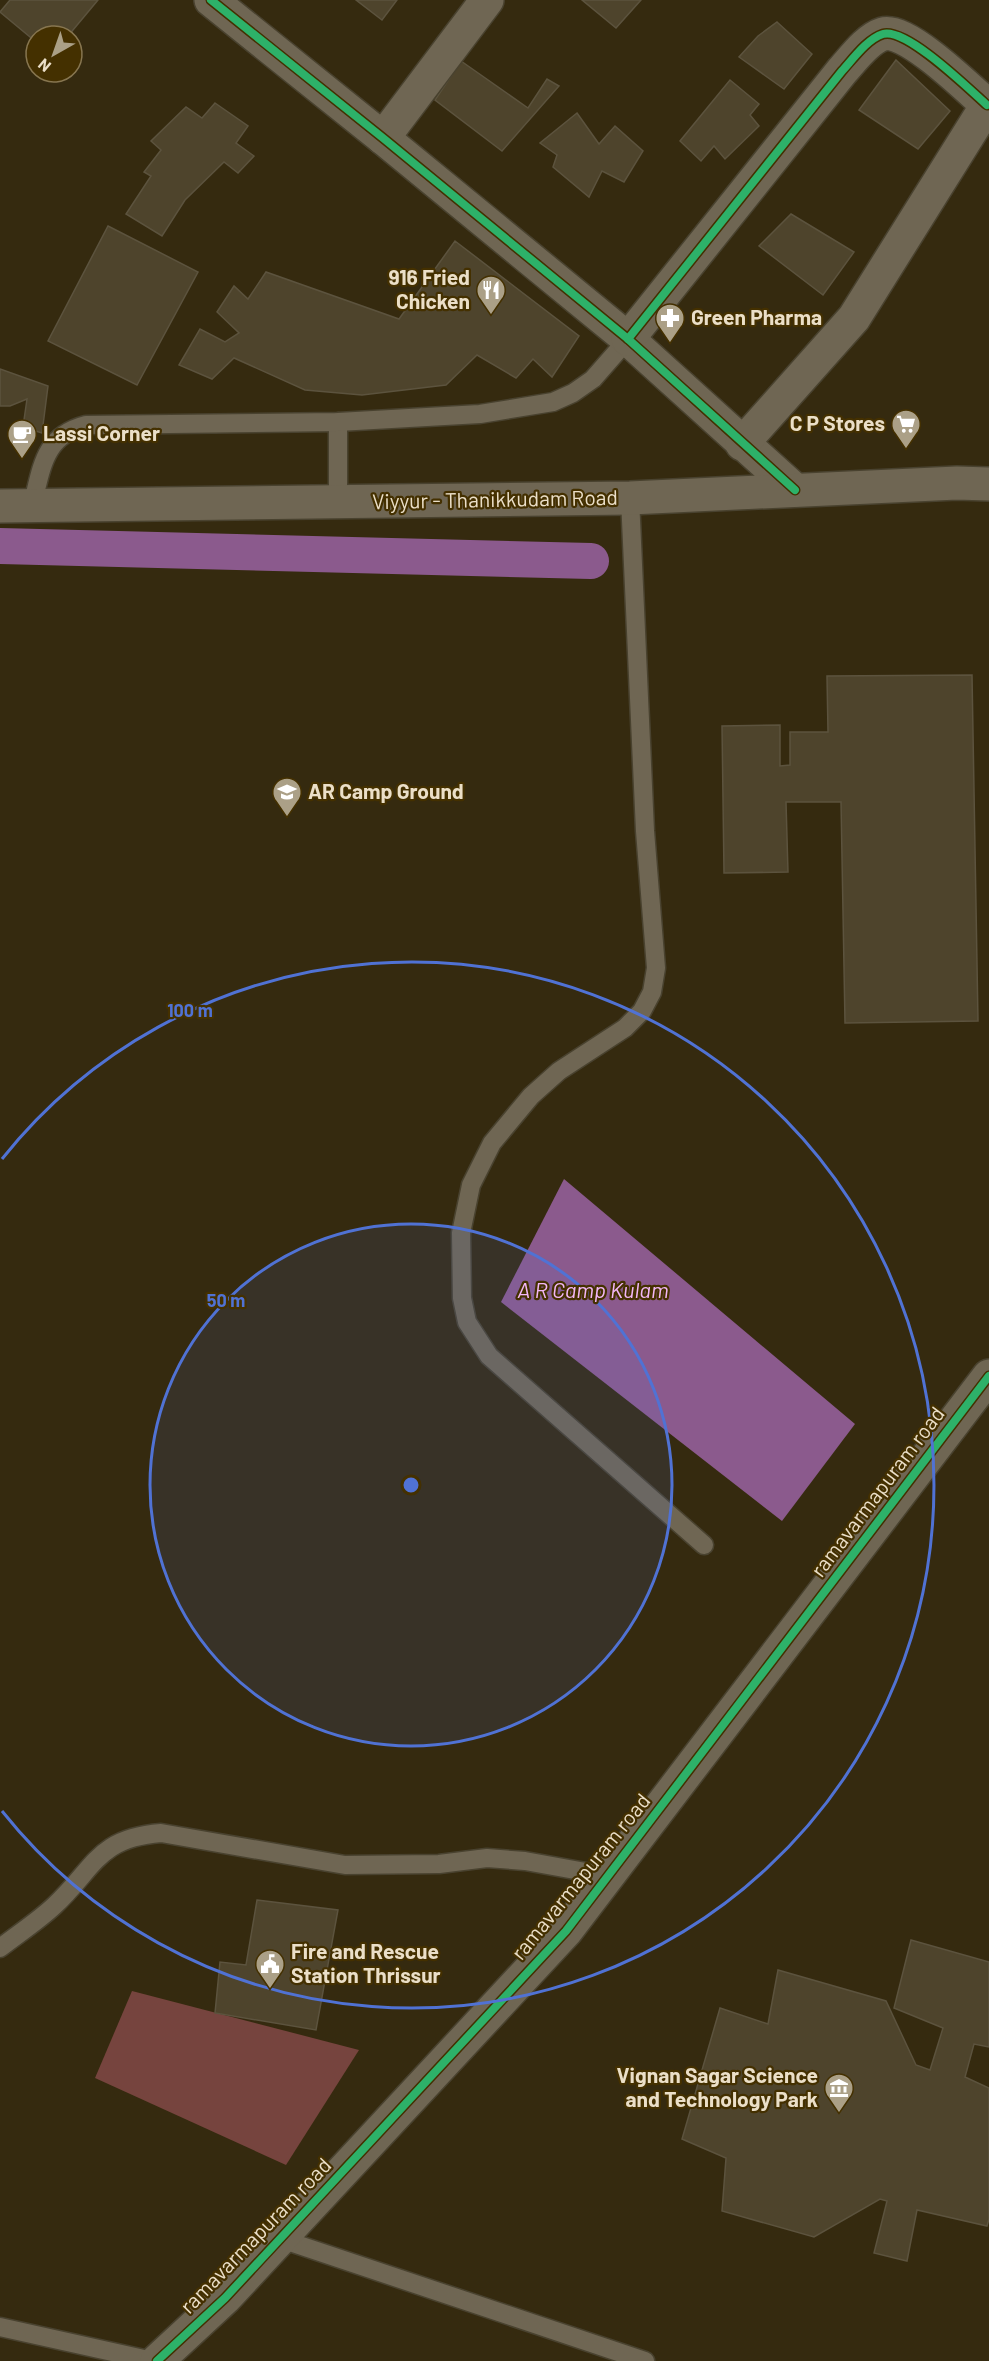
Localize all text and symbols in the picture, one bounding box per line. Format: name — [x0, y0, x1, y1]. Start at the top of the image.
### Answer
north arrow — [24, 24, 84, 84]
text: N — [34, 55, 54, 77]
place label: 916 Fried Chicken — [388, 264, 470, 313]
restaurant icon: 916 Fried Chicken — [475, 274, 507, 316]
pharmacy icon: Green Pharma — [654, 302, 686, 344]
place label: Green Pharma — [691, 304, 822, 329]
supermarket icon: C P Stores — [890, 408, 922, 450]
place label: C P Stores — [790, 410, 885, 435]
cafe icon: Lassi Corner — [6, 418, 38, 460]
place label: Lassi Corner — [43, 420, 160, 445]
street label: Viyyur - Thanikkudam Road — [372, 484, 618, 513]
school or university icon: AR Camp Ground — [271, 776, 303, 818]
place label: AR Camp Ground — [308, 778, 464, 803]
text: 100 m — [167, 999, 213, 1021]
water label: A R Camp Kulam — [517, 1276, 669, 1302]
text: 50 m — [207, 1289, 245, 1311]
street label: ramavarmapuram road — [805, 1401, 949, 1581]
centre of rings — [401, 1475, 421, 1495]
street label: ramavarmapuram road — [505, 1788, 655, 1964]
place label: Fire and Rescue Station Thrissur — [291, 1938, 441, 1987]
public building icon: Fire and Rescue Station Thrissur — [254, 1948, 286, 1990]
place label: Vignan Sagar Science and Technology Park — [617, 2062, 818, 2111]
museum icon: Vignan Sagar Science and Technology Park — [823, 2072, 855, 2114]
street label: ramavarmapuram road — [174, 2152, 336, 2318]

